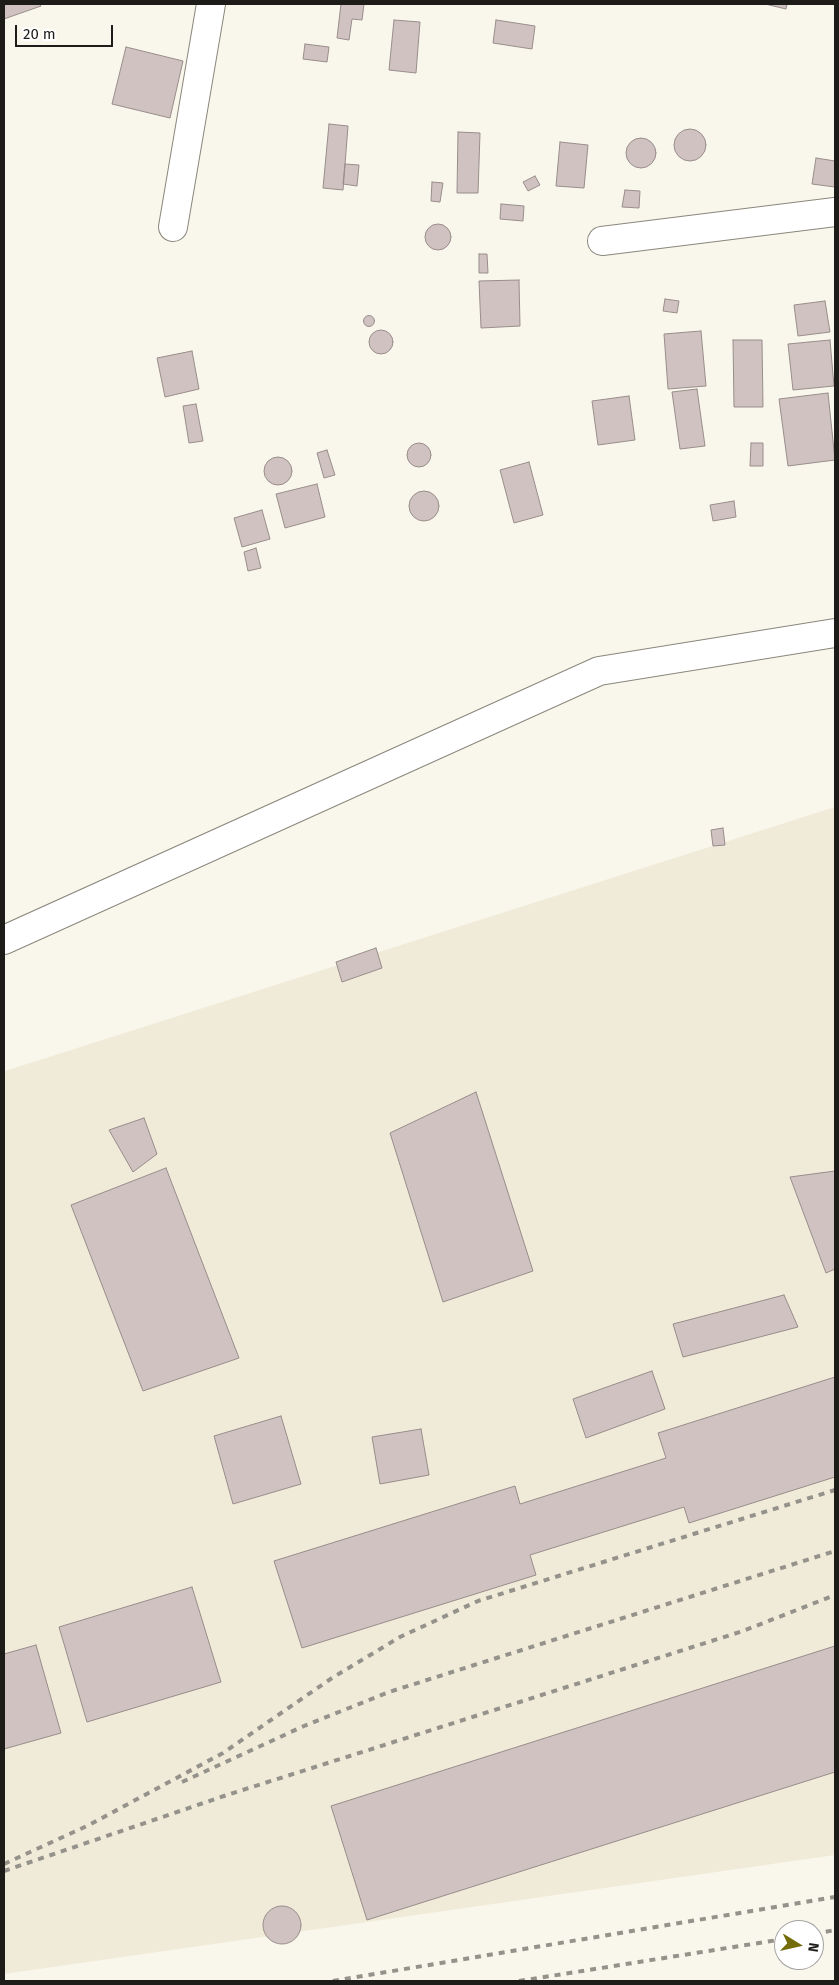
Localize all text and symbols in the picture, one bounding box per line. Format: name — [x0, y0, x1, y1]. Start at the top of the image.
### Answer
scale bar — [18, 15, 115, 47]
text: 20 m — [23, 25, 56, 43]
north arrow — [774, 1920, 824, 1970]
text: N — [804, 1941, 822, 1953]

